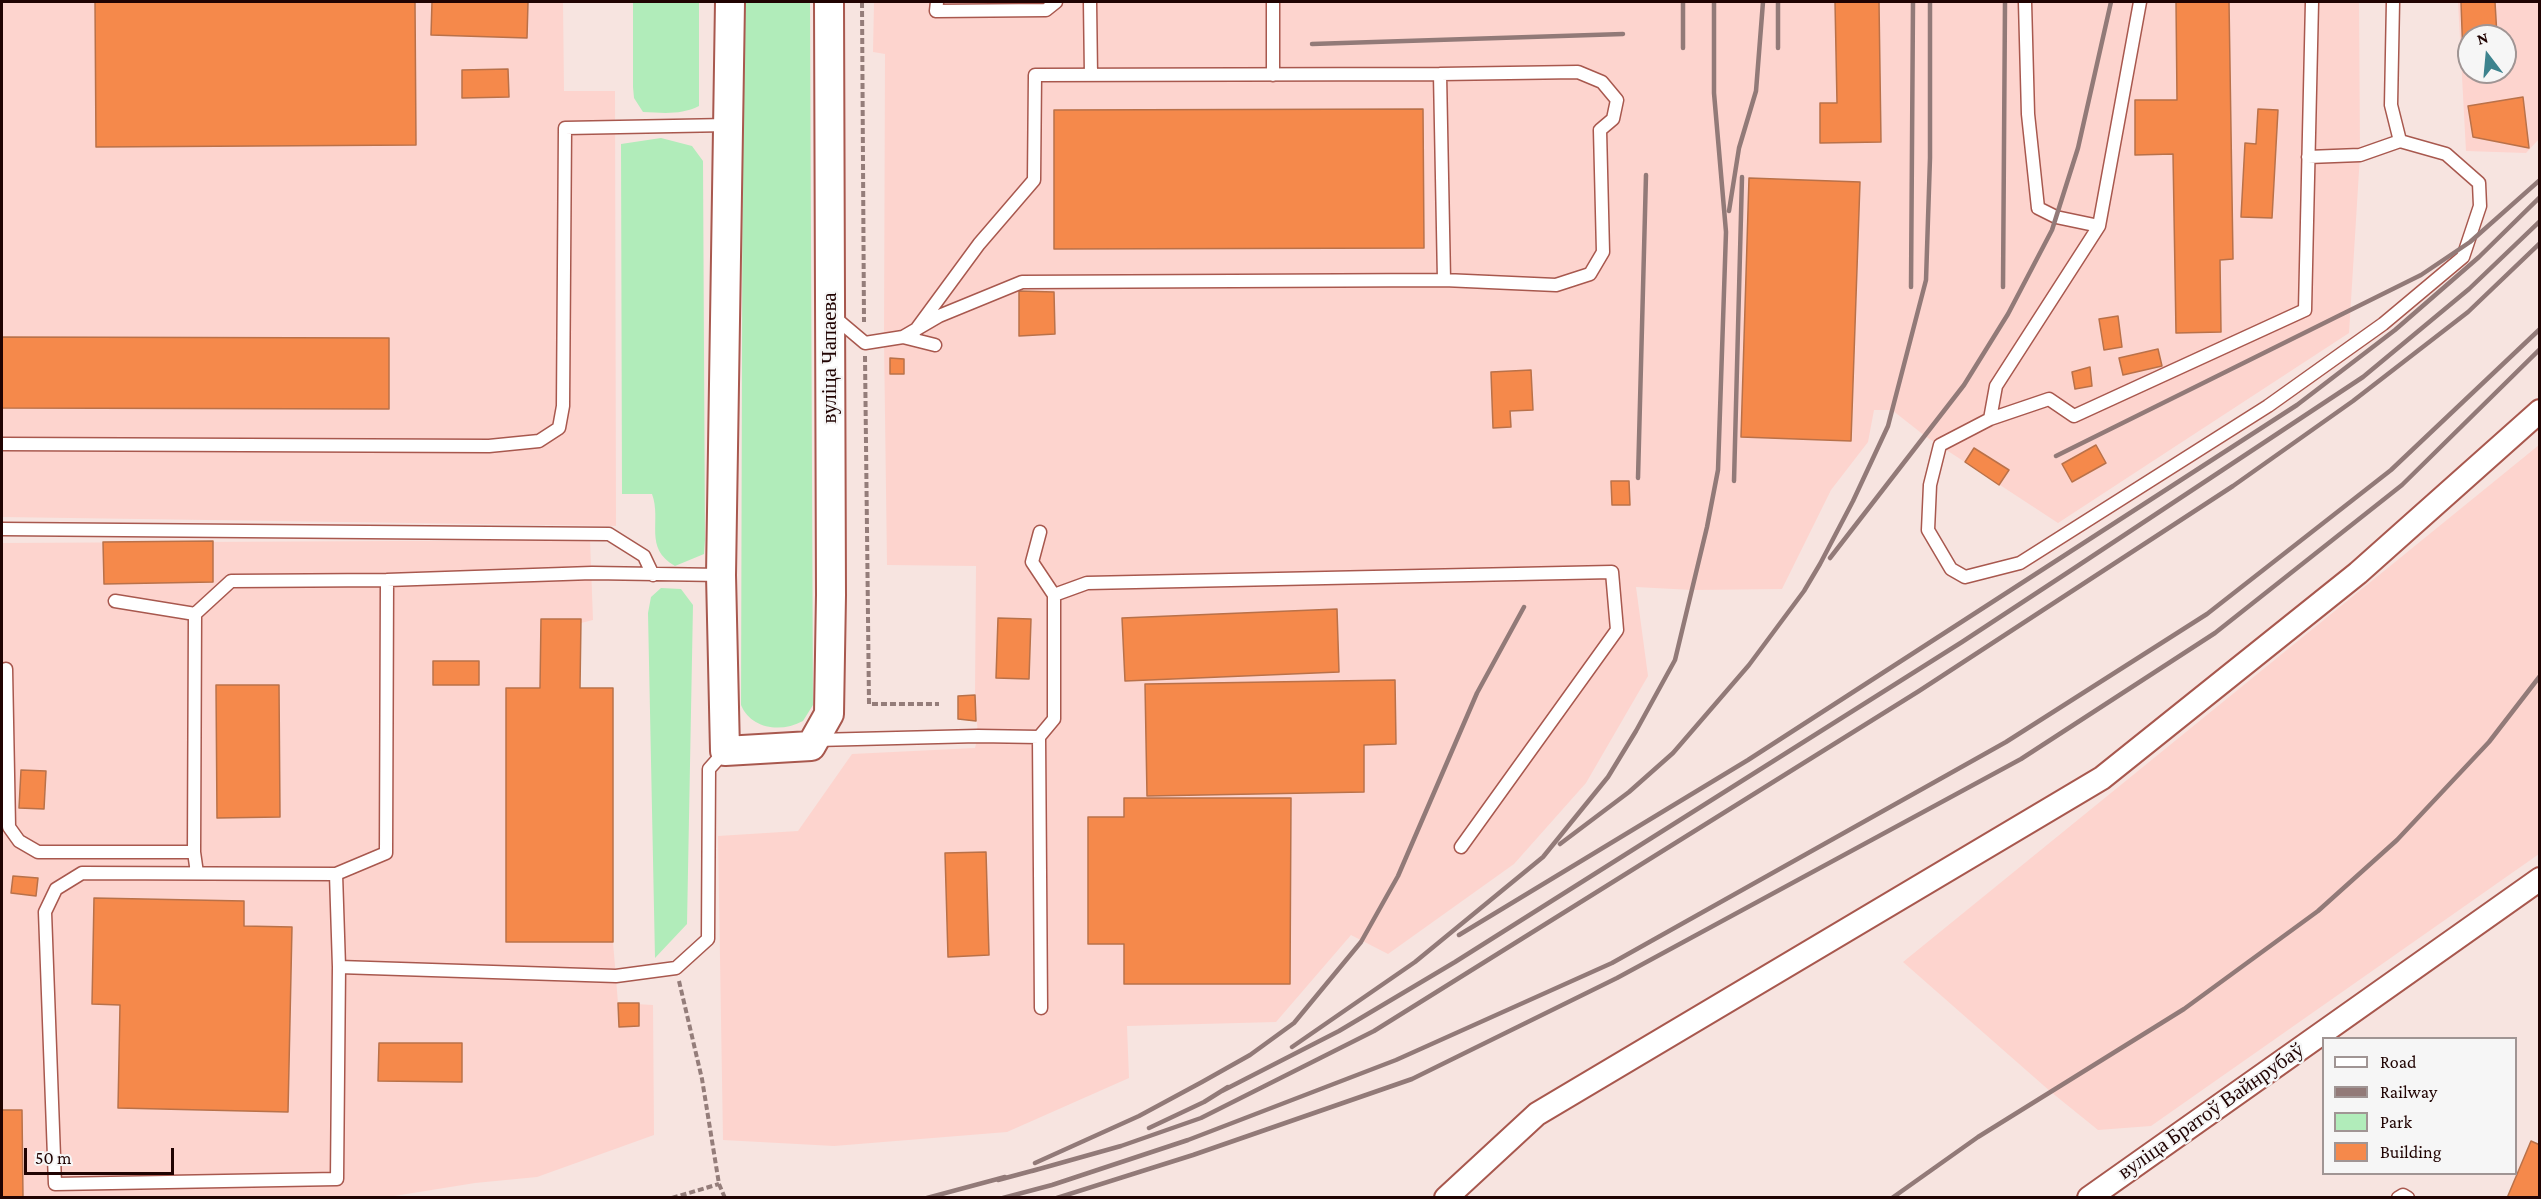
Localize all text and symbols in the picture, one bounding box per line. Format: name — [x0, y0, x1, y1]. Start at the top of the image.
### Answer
north arrow — [2457, 24, 2517, 84]
text: N — [2475, 28, 2490, 48]
street label: вуліца Чапаева — [817, 292, 843, 424]
street label: вуліца Братоў Вайнрубаў — [2113, 1037, 2309, 1185]
legend — [2322, 1037, 2517, 1175]
text: Road — [2380, 1052, 2417, 1072]
text: Railway — [2380, 1082, 2437, 1102]
text: Park — [2380, 1112, 2412, 1132]
scale bar — [27, 1136, 177, 1174]
text: Building — [2380, 1142, 2441, 1162]
text: 50 m — [35, 1148, 72, 1168]

